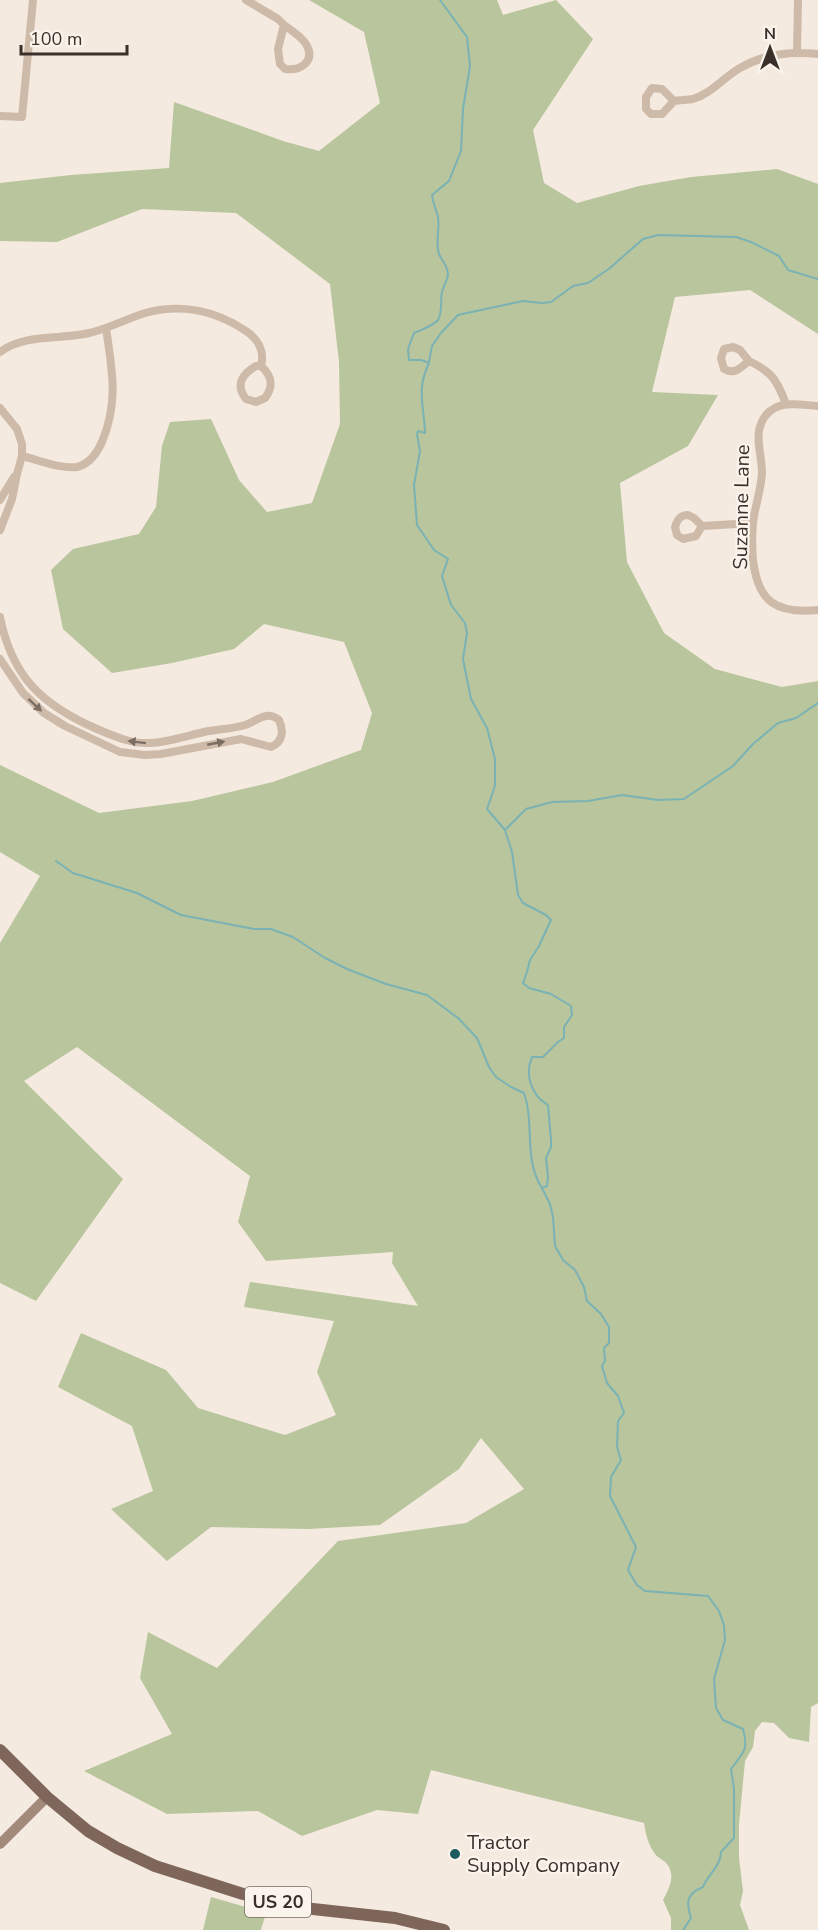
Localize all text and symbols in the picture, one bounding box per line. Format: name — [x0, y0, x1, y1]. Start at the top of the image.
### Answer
scale bar — [21, 18, 128, 56]
north arrow — [740, 18, 800, 78]
text: N — [764, 23, 776, 45]
text: 100 m — [30, 27, 82, 51]
street label: Suzanne Lane — [727, 444, 756, 570]
one-way arrow — [27, 698, 42, 711]
one-way arrow — [127, 737, 146, 746]
one-way arrow — [207, 738, 226, 747]
place label: Tractor Supply Company — [467, 1829, 620, 1879]
marker: Tractor Supply Company — [448, 1847, 462, 1861]
road number: US 20 — [245, 1887, 311, 1917]

